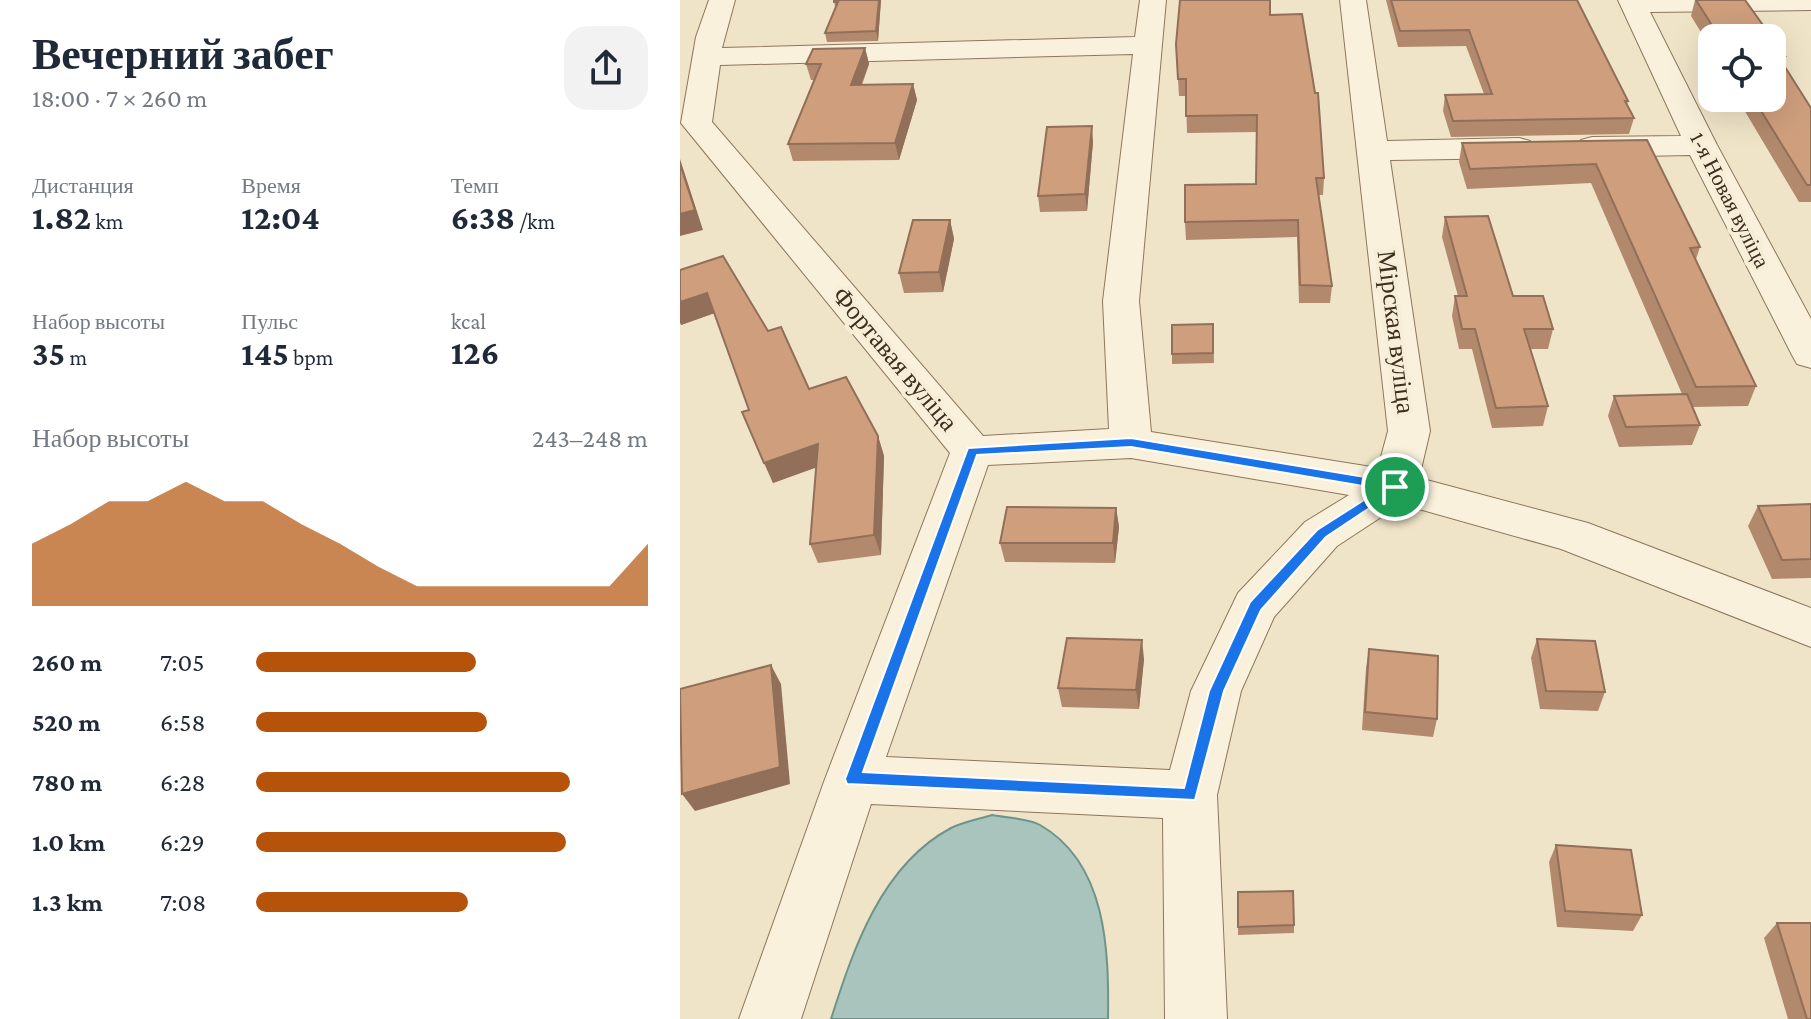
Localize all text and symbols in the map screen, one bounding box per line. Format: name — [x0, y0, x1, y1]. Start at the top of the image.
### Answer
map controls — [1698, 24, 1786, 112]
button: locate — [1698, 24, 1786, 112]
button: share — [564, 26, 648, 110]
text: Вечерний забег — [32, 30, 334, 78]
text: 18:00 · 7 × 260 m — [32, 84, 207, 113]
street label: 1-я Новая вуліца — [1685, 128, 1775, 272]
text: Дистанция — [32, 173, 134, 198]
text: Время — [241, 173, 301, 198]
text: Темп — [451, 173, 499, 198]
text: 1.82 — [32, 199, 91, 236]
text: 12:04 — [241, 199, 320, 236]
text: 6:38 — [451, 199, 515, 236]
text: km — [91, 209, 123, 234]
text: /km — [515, 209, 555, 234]
street label: Мірская вуліца — [1372, 249, 1420, 416]
street label: Фортавая вуліца — [826, 281, 964, 437]
text: Набор высоты — [32, 309, 165, 334]
text: Пульс — [241, 309, 298, 334]
text: kcal — [451, 309, 486, 334]
text: 126 — [451, 334, 499, 371]
text: 35 — [32, 335, 65, 372]
text: 145 — [241, 335, 289, 372]
text: m — [65, 345, 87, 370]
text: bpm — [289, 345, 334, 370]
text: Набор высоты — [32, 424, 189, 453]
text: 243–248 m — [532, 424, 648, 453]
pin — [1361, 453, 1429, 521]
icon: arrive — [1373, 465, 1417, 509]
text: 260 m — [32, 648, 102, 677]
text: 7:05 — [160, 648, 205, 677]
text: 520 m — [32, 708, 100, 737]
text: 6:58 — [160, 708, 205, 737]
text: 780 m — [32, 768, 102, 797]
text: 6:28 — [160, 768, 206, 797]
text: 1.0 km — [32, 828, 105, 857]
text: 6:29 — [160, 828, 205, 857]
text: 1.3 km — [32, 888, 103, 917]
text: 7:08 — [160, 888, 206, 917]

